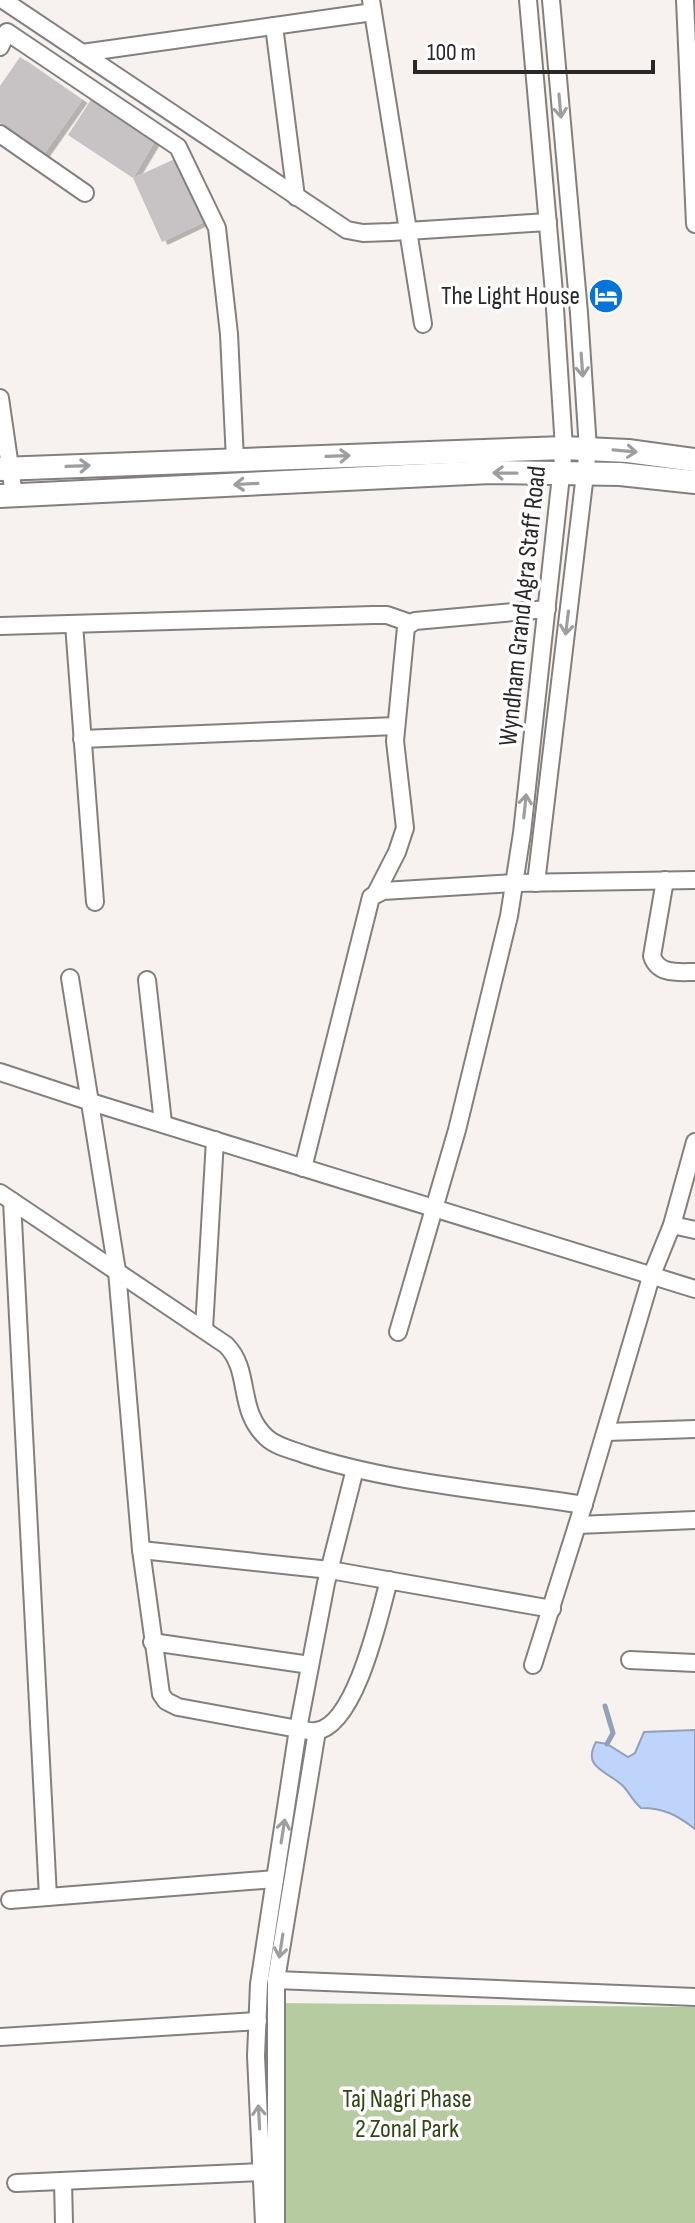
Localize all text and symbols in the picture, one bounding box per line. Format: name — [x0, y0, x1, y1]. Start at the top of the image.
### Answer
scale bar — [415, 24, 653, 74]
text: 100 m — [427, 38, 476, 67]
one-way arrow — [553, 92, 568, 119]
hotel icon: The Light House — [587, 277, 625, 315]
place label: The Light House — [441, 281, 580, 312]
one-way arrow — [575, 351, 590, 378]
one-way arrow — [612, 444, 638, 459]
one-way arrow — [324, 448, 351, 463]
one-way arrow — [64, 459, 91, 474]
one-way arrow — [492, 465, 519, 480]
street label: Wyndham Grand Agra Staff Road — [493, 465, 553, 747]
one-way arrow — [233, 477, 260, 492]
one-way arrow — [559, 610, 574, 635]
one-way arrow — [518, 793, 533, 819]
one-way arrow — [276, 1819, 291, 1844]
one-way arrow — [273, 1933, 288, 1958]
park label: Taj Nagri Phase 2 Zonal Park — [342, 2084, 472, 2145]
one-way arrow — [251, 2104, 266, 2131]

